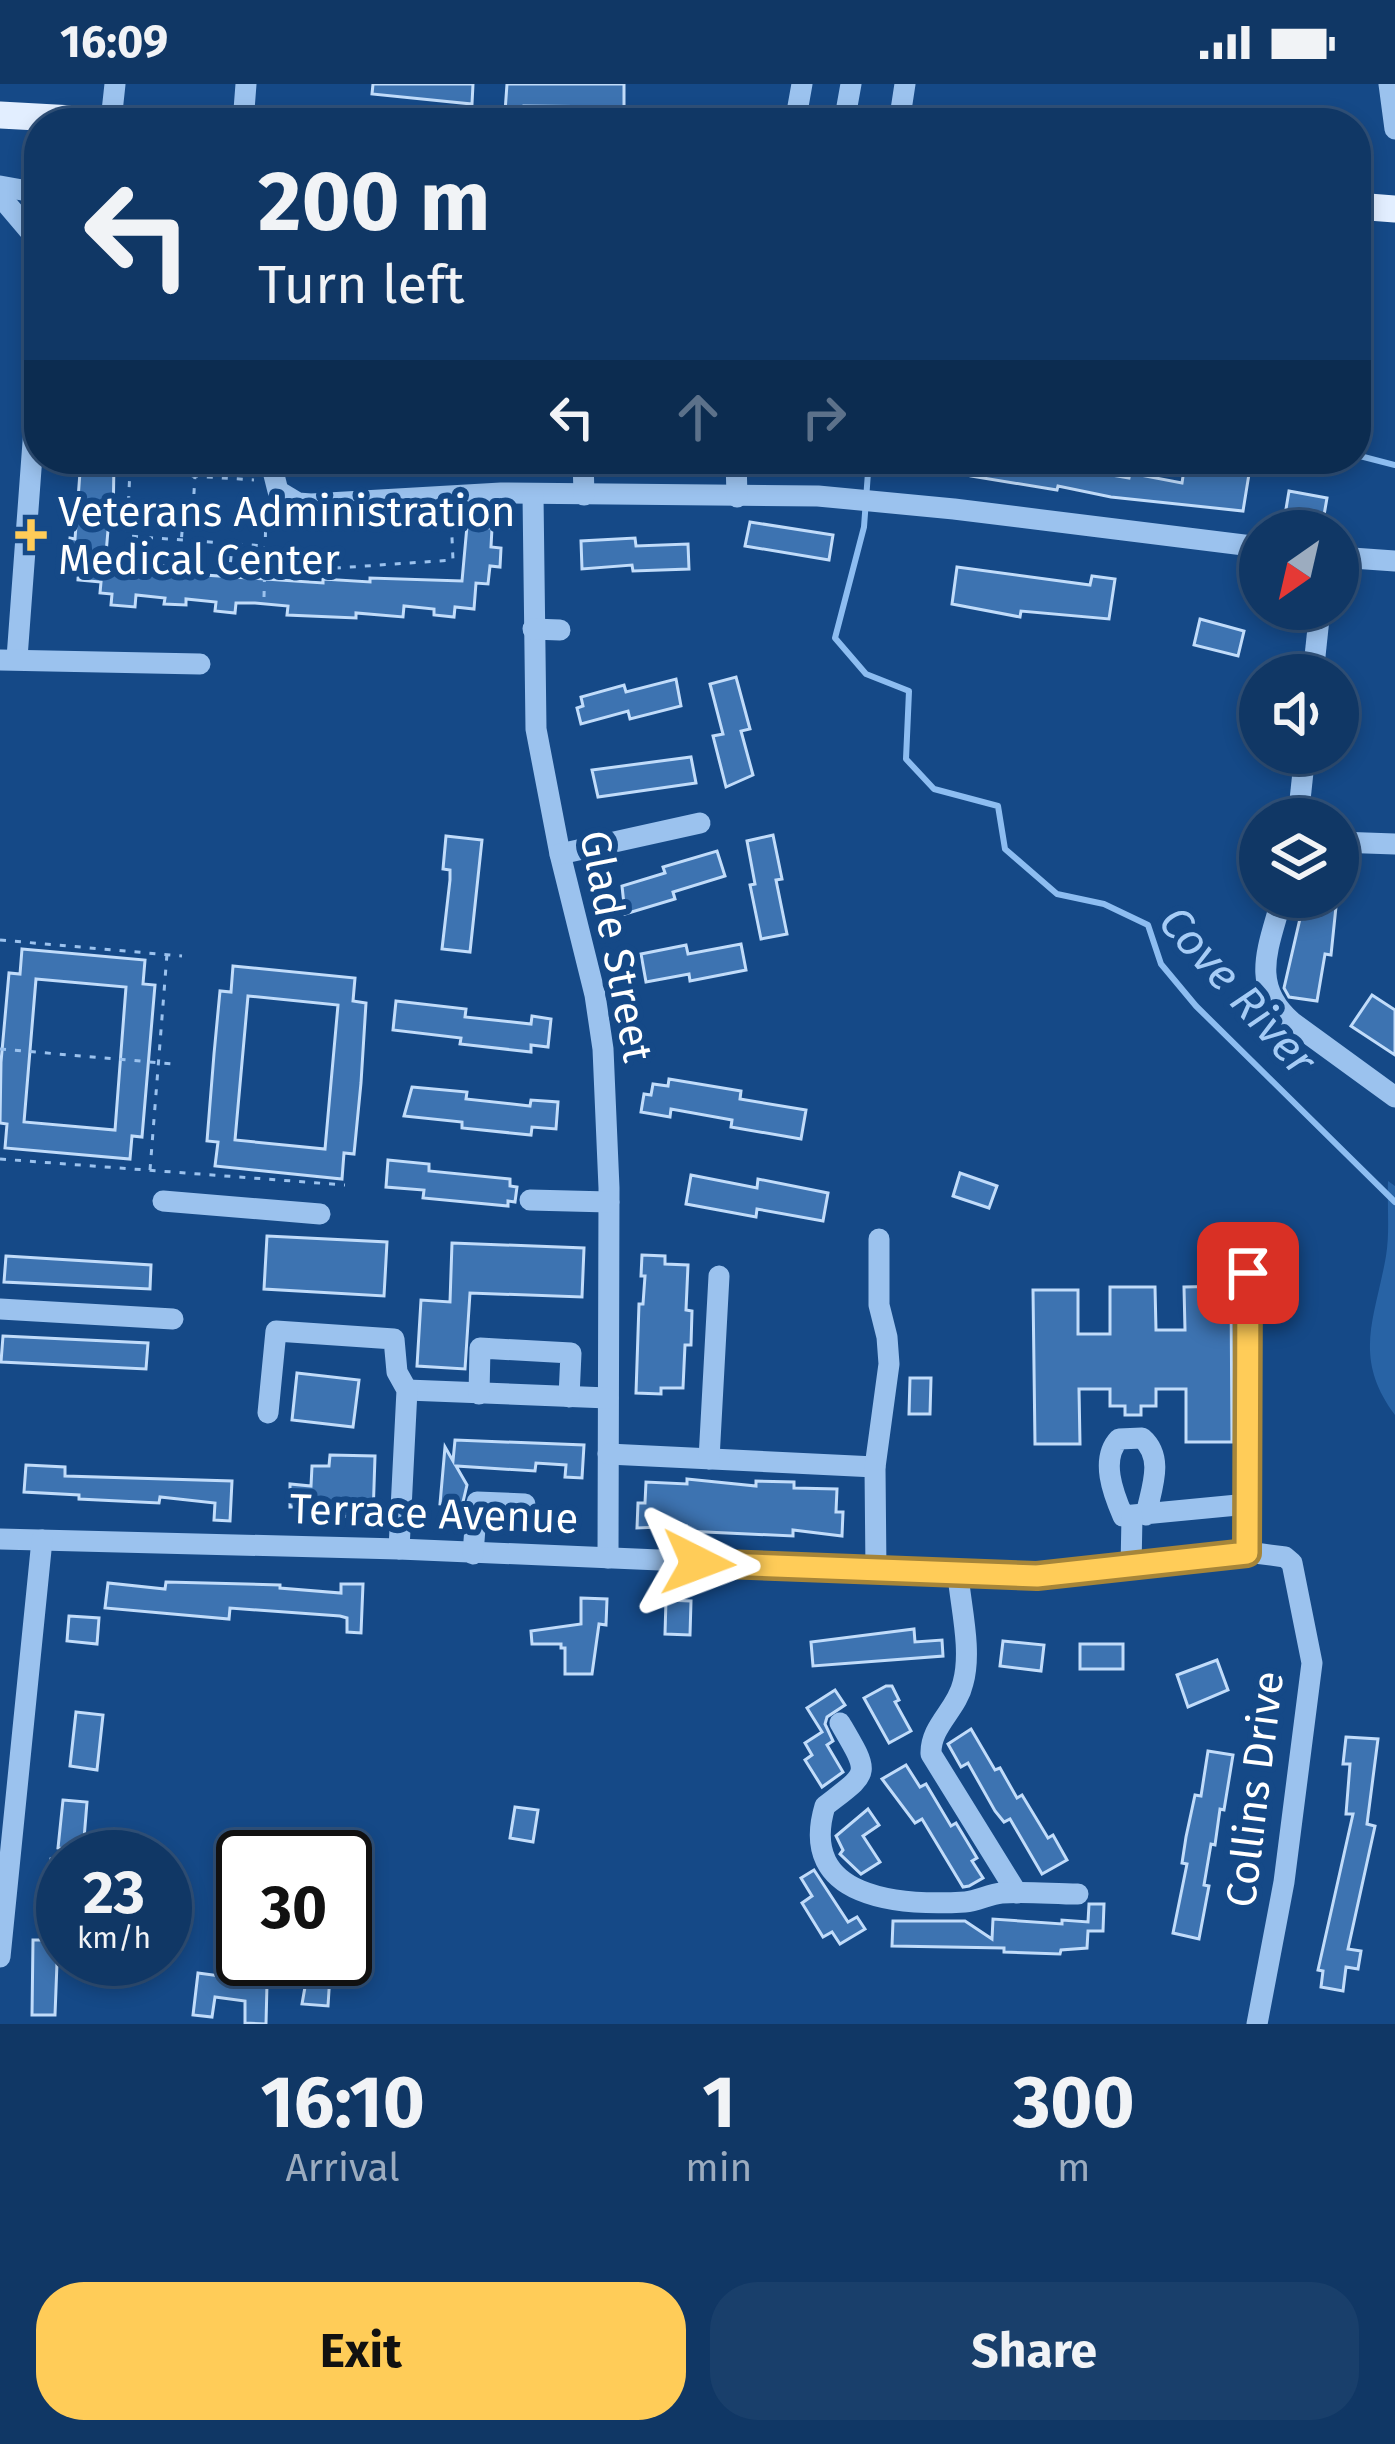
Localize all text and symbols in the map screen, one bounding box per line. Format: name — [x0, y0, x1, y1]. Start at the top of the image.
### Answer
text: 16:09 — [60, 15, 168, 69]
text: 200 m — [258, 151, 491, 252]
icon: left — [60, 156, 216, 312]
text: Turn left — [258, 253, 465, 317]
icon: left — [539, 384, 605, 450]
icon: ahead — [665, 384, 731, 450]
icon: right — [791, 384, 857, 450]
place label: Veterans Administration Medical Center — [58, 487, 516, 585]
north arrow — [1239, 510, 1359, 630]
map controls — [1239, 510, 1359, 918]
marker: Veterans Administration Medical Center — [15, 519, 47, 551]
button: sound — [1239, 654, 1359, 774]
button: layers — [1239, 798, 1359, 918]
street label: Glade Street — [569, 826, 663, 1067]
water label: Cove River — [1148, 895, 1328, 1087]
pin — [1197, 1222, 1299, 1324]
icon: arrive — [1215, 1240, 1281, 1306]
street label: Terrace Avenue — [289, 1484, 579, 1544]
position arrow — [635, 1500, 761, 1626]
street label: Collins Drive — [1216, 1668, 1294, 1910]
speed limit sign: 30 — [216, 1830, 372, 1986]
text: 23 — [83, 1857, 145, 1929]
text: km/h — [77, 1920, 151, 1956]
text: 16:10 — [260, 2060, 425, 2146]
text: 1 — [702, 2060, 736, 2146]
text: 300 — [1013, 2060, 1135, 2146]
text: Arrival — [285, 2145, 400, 2191]
text: min — [685, 2145, 752, 2191]
text: m — [1057, 2145, 1090, 2191]
button: Exit — [36, 2282, 686, 2420]
button: Share — [710, 2282, 1359, 2420]

